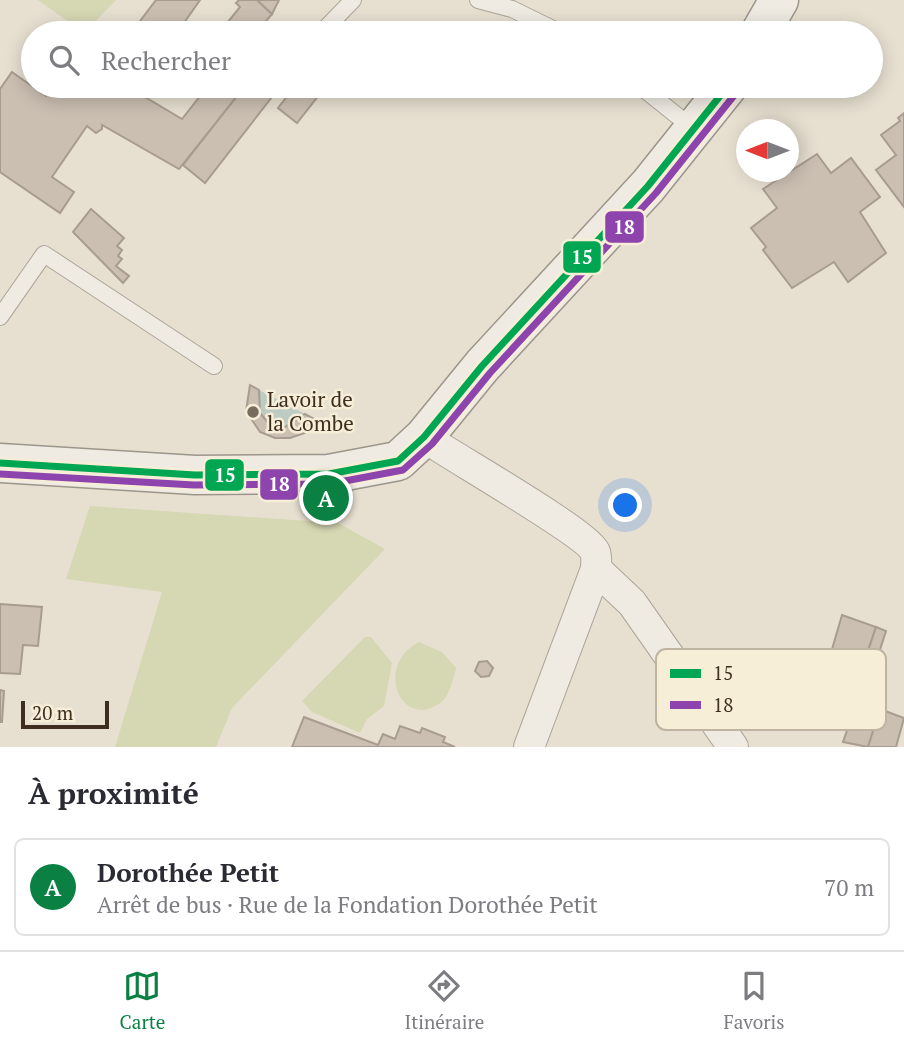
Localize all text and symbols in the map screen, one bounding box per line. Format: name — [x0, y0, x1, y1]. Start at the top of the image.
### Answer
search box — [21, 21, 883, 98]
icon: search — [45, 41, 83, 79]
text: Rechercher — [101, 43, 231, 77]
north arrow — [736, 119, 799, 182]
line badge: 18 — [604, 210, 645, 244]
text: 18 — [613, 214, 635, 239]
line badge: 15 — [562, 240, 602, 274]
text: 15 — [571, 244, 593, 269]
place label: Lavoir de la Combe — [267, 385, 354, 437]
marker: Lavoir de la Combe — [245, 404, 261, 420]
line badge: 15 — [204, 458, 245, 492]
text: 15 — [214, 462, 236, 487]
line badge: 18 — [259, 468, 299, 501]
text: 18 — [268, 471, 290, 496]
pin: A — [303, 472, 349, 524]
your location — [608, 488, 642, 522]
legend — [656, 649, 886, 730]
text: 15 — [713, 660, 733, 685]
text: 18 — [713, 692, 733, 717]
scale bar — [21, 698, 108, 730]
text: 20 m — [32, 700, 73, 725]
text: À proximité — [28, 773, 199, 813]
text: Dorothée Petit — [97, 855, 279, 889]
text: A — [45, 872, 61, 903]
text: 70 m — [824, 872, 874, 903]
text: Arrêt de bus · Rue de la Fondation Dorothée Petit — [97, 889, 598, 920]
tab: Carte — [120, 967, 165, 1034]
tab: Itinéraire — [404, 967, 484, 1034]
tab: Favoris — [723, 967, 784, 1034]

